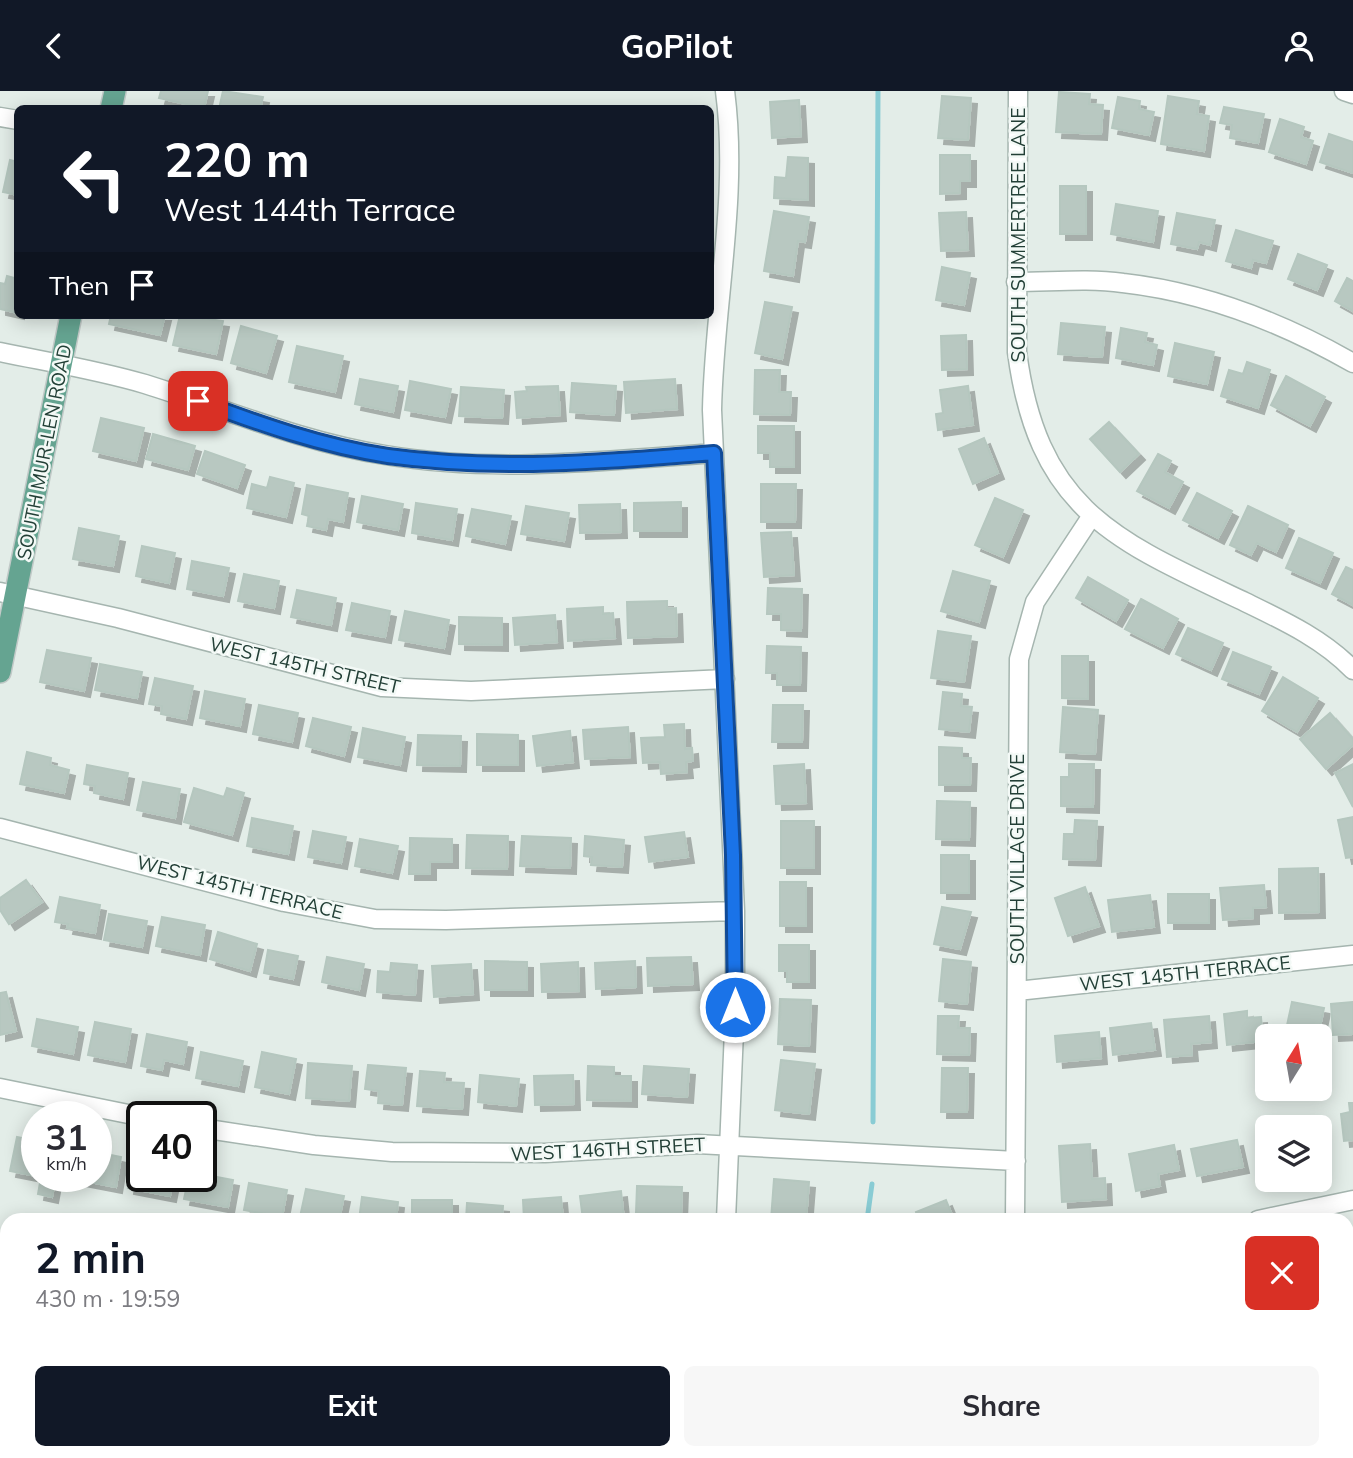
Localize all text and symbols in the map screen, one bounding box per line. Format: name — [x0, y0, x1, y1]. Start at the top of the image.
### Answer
text: GoPilot — [621, 26, 732, 66]
icon: back — [35, 27, 73, 65]
icon: person — [1280, 27, 1318, 65]
street label: SOUTH SUMMERTREE LANE — [1006, 108, 1030, 362]
text: 220 m — [164, 128, 310, 189]
icon: left — [49, 133, 140, 224]
text: West 144th Terrace — [164, 189, 456, 229]
icon: arrive — [123, 266, 161, 304]
text: Then — [49, 269, 109, 302]
street label: SOUTH MUR-LEN ROAD — [11, 342, 77, 562]
pin — [168, 371, 228, 431]
icon: arrive — [179, 382, 217, 420]
street label: WEST 145TH STREET — [207, 631, 403, 699]
street label: SOUTH VILLAGE DRIVE — [1005, 754, 1029, 964]
street label: WEST 145TH TERRACE — [134, 850, 346, 924]
street label: WEST 145TH TERRACE — [1078, 950, 1292, 996]
position arrow — [698, 970, 772, 1044]
north arrow — [1255, 1024, 1332, 1101]
map controls — [1255, 1024, 1332, 1192]
speed limit sign: 40 — [126, 1101, 217, 1192]
text: 31 — [45, 1115, 88, 1159]
button: layers — [1255, 1115, 1332, 1192]
street label: WEST 146TH STREET — [510, 1132, 707, 1166]
text: km/h — [46, 1152, 87, 1175]
text: 2 min — [35, 1231, 146, 1284]
button: close — [1245, 1236, 1319, 1310]
text: 430 m · 19:59 — [35, 1284, 180, 1313]
button: Exit — [35, 1366, 670, 1446]
button: Share — [684, 1366, 1319, 1446]

